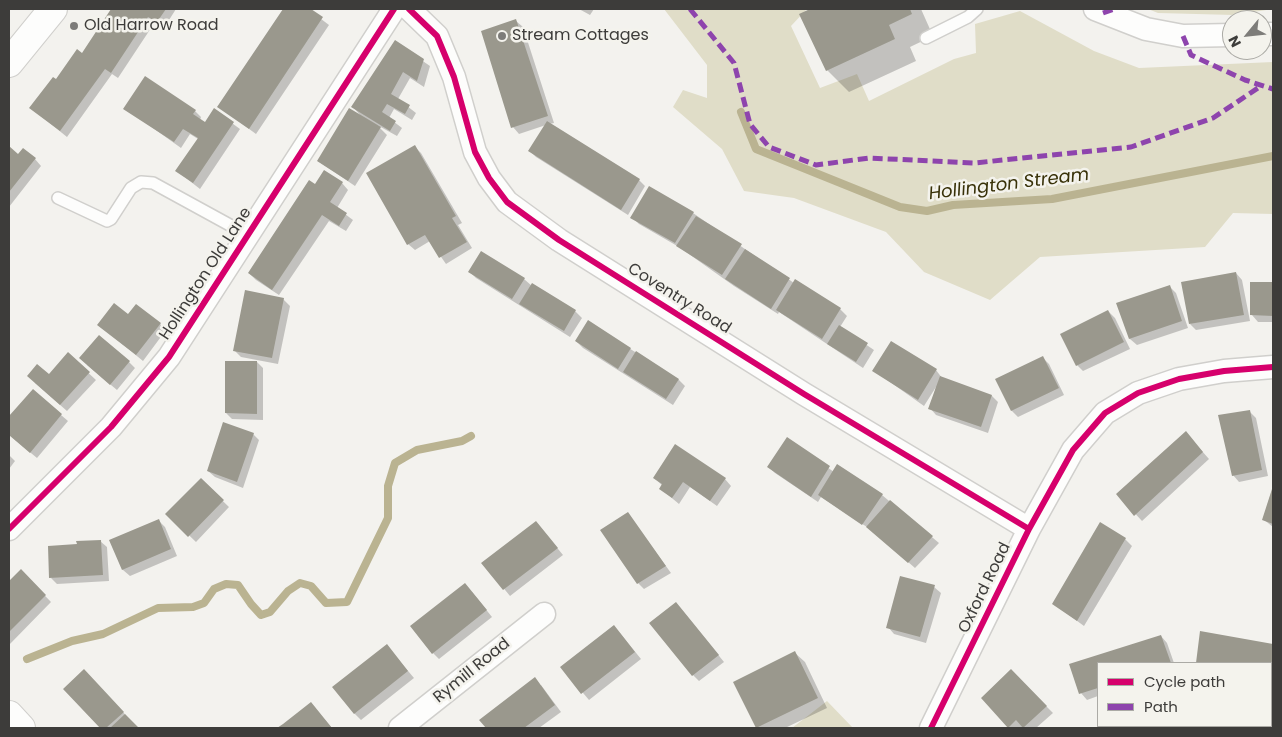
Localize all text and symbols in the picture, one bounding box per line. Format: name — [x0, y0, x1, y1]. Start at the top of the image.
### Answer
north arrow — [1222, 10, 1272, 60]
place label: Old Harrow Road — [84, 16, 219, 36]
marker: Old Harrow Road — [68, 20, 80, 32]
place label: Stream Cottages — [512, 26, 649, 46]
marker: Stream Cottages — [496, 30, 508, 42]
text: N — [1223, 32, 1246, 51]
water label: Hollington Stream — [928, 164, 1090, 206]
street label: Hollington Old Lane — [156, 204, 256, 344]
street label: Coventry Road — [624, 259, 734, 339]
street label: Oxford Road — [955, 540, 1015, 636]
street label: Rymill Road — [430, 634, 514, 708]
legend — [1097, 662, 1272, 727]
text: Cycle path — [1144, 671, 1225, 692]
text: Path — [1144, 696, 1178, 717]

